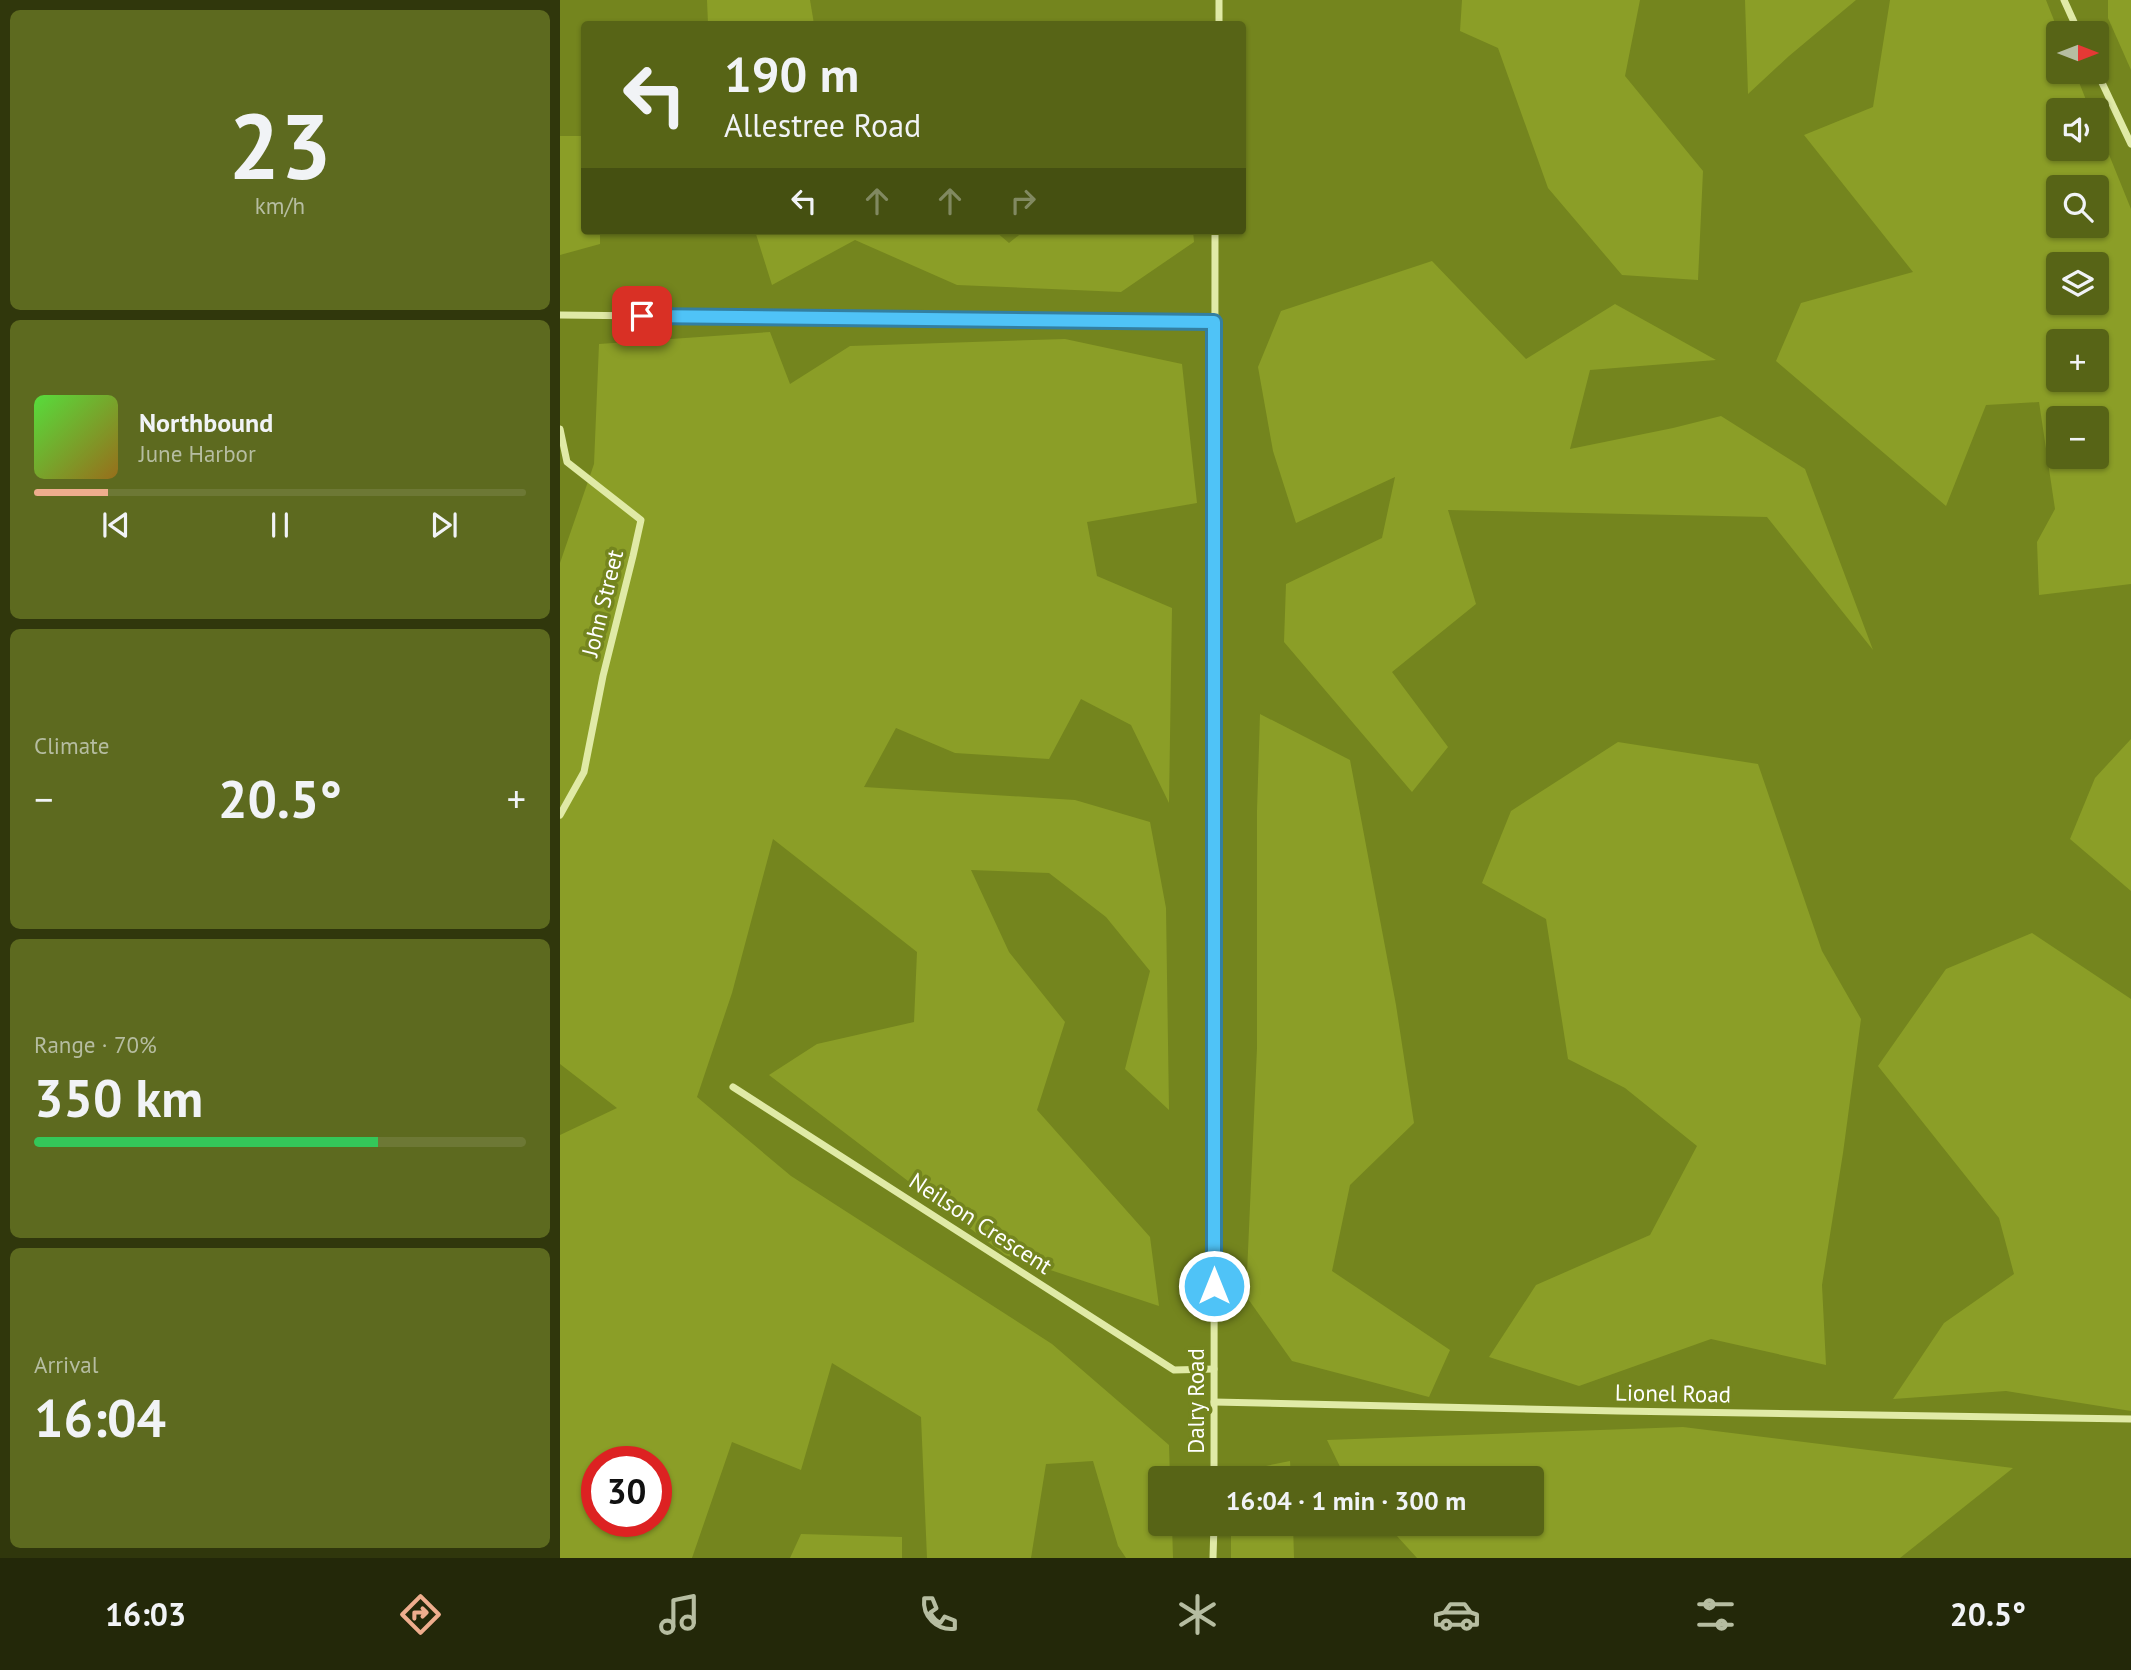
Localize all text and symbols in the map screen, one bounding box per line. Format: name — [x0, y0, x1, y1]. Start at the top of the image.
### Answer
north arrow — [2046, 21, 2109, 84]
map controls — [2046, 21, 2109, 469]
text: 190 m — [724, 42, 859, 106]
icon: left — [609, 49, 700, 140]
text: 23 — [228, 86, 332, 204]
button: sound — [2046, 98, 2109, 161]
text: Allestree Road — [724, 104, 921, 146]
button: search — [2046, 175, 2109, 238]
icon: left — [785, 182, 823, 220]
icon: ahead — [858, 182, 896, 220]
icon: ahead — [931, 182, 969, 220]
icon: right — [1004, 182, 1042, 220]
text: km/h — [255, 191, 305, 220]
button: layers — [2046, 252, 2109, 315]
pin — [612, 286, 672, 346]
icon: arrive — [623, 297, 661, 335]
button: + — [2046, 329, 2109, 392]
text: Northbound — [139, 406, 273, 439]
button: − — [2046, 406, 2109, 469]
text: June Harbor — [139, 439, 256, 468]
icon: previous — [97, 506, 135, 544]
icon: pause — [261, 506, 299, 544]
icon: next — [425, 506, 463, 544]
street label: John Street — [574, 546, 629, 660]
text: Climate — [34, 731, 109, 760]
text: 20.5° — [218, 765, 342, 832]
text: − — [34, 774, 53, 823]
text: + — [507, 774, 526, 823]
text: Range · 70% — [34, 1030, 157, 1059]
text: 350 km — [34, 1064, 203, 1131]
street label: Neilson Crescent — [904, 1166, 1058, 1280]
position arrow — [1177, 1249, 1251, 1323]
street label: Dalry Road — [1181, 1348, 1210, 1454]
text: Arrival — [34, 1350, 98, 1379]
street label: Lionel Road — [1615, 1377, 1731, 1409]
text: 16:04 — [34, 1384, 166, 1451]
speed limit sign: 30 — [581, 1446, 672, 1537]
text: 16:04 · 1 min · 300 m — [1226, 1484, 1466, 1517]
icon: directions — [396, 1590, 445, 1639]
icon: music — [655, 1590, 704, 1639]
icon: phone — [914, 1590, 963, 1639]
icon: climate — [1173, 1590, 1222, 1639]
icon: car — [1432, 1590, 1481, 1639]
icon: filters — [1691, 1590, 1740, 1639]
text: 16:03 — [105, 1593, 186, 1635]
text: 20.5° — [1950, 1593, 2026, 1635]

